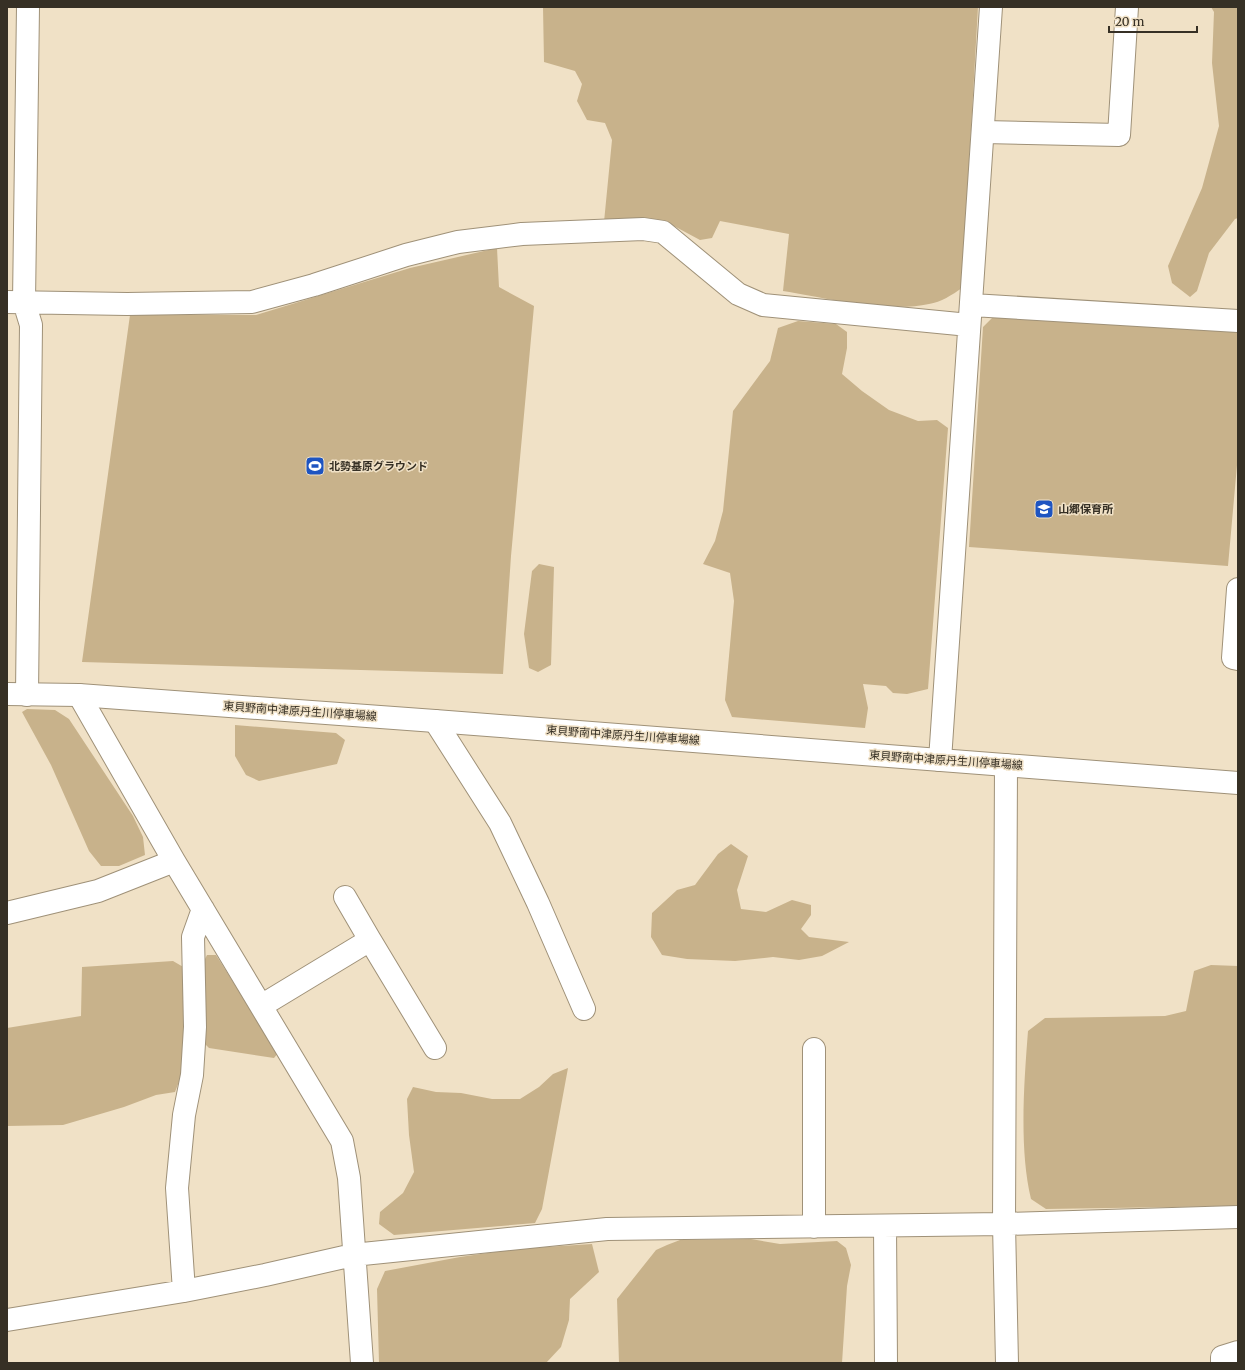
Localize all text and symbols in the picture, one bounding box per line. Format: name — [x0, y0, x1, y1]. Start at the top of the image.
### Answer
scale bar — [1109, 8, 1197, 34]
text: 20 m — [1115, 14, 1144, 29]
sports icon: 北勢基原グラウンド — [304, 455, 326, 477]
place label: 北勢基原グラウンド — [329, 459, 428, 473]
school or university icon: 山郷保育所 — [1033, 498, 1055, 520]
place label: 山郷保育所 — [1058, 502, 1113, 516]
street label: 東貝野南中津原丹生川停車場線 — [223, 699, 377, 723]
street label: 東貝野南中津原丹生川停車場線 — [546, 723, 700, 747]
street label: 東貝野南中津原丹生川停車場線 — [869, 748, 1023, 772]

